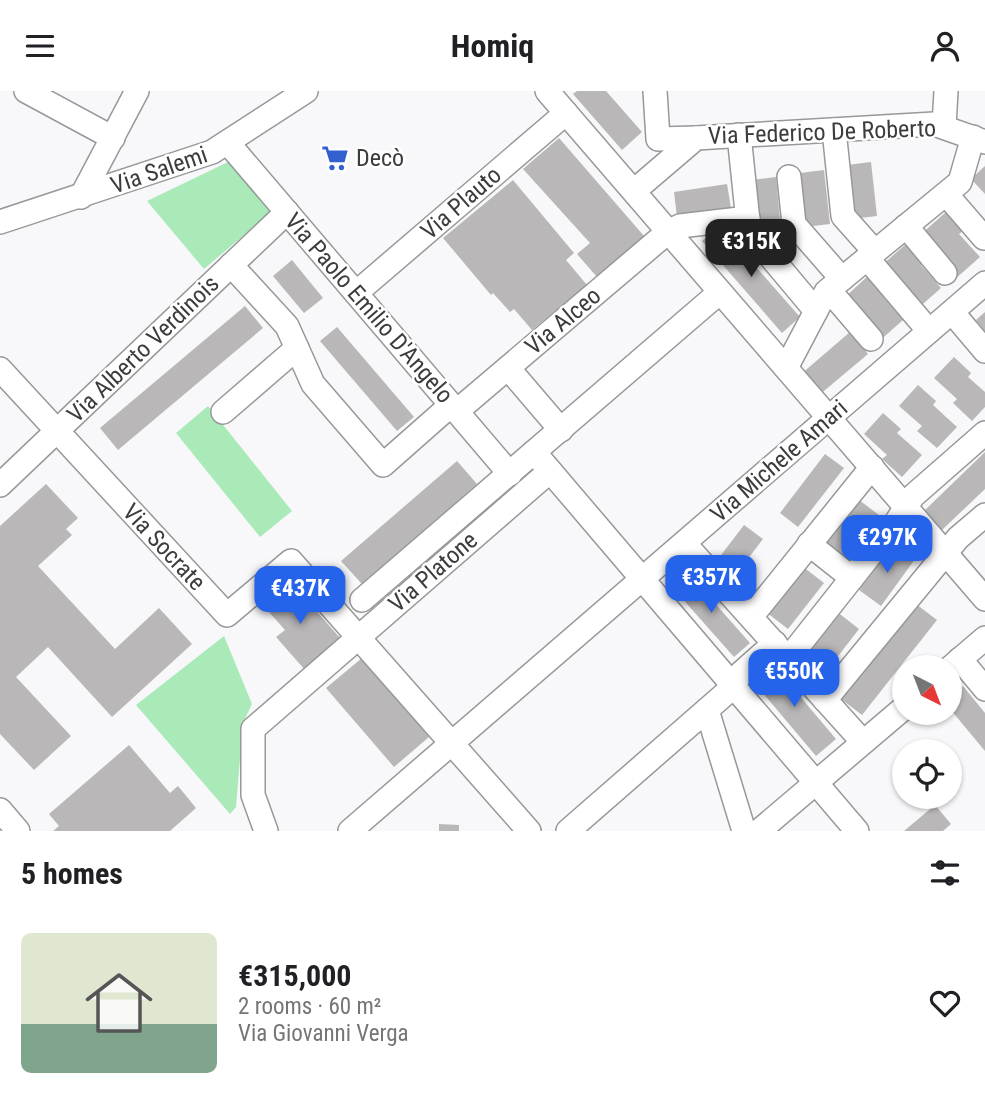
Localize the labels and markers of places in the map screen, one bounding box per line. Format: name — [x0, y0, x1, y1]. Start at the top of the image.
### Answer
supermarket icon: Decò — [320, 143, 350, 173]
place label: Decò — [356, 144, 404, 172]
pin: €315K — [702, 219, 800, 279]
pin: €297K — [838, 515, 936, 575]
pin: €357K — [662, 555, 760, 615]
pin: €437K — [251, 567, 349, 626]
pin: €550K — [745, 649, 843, 709]

